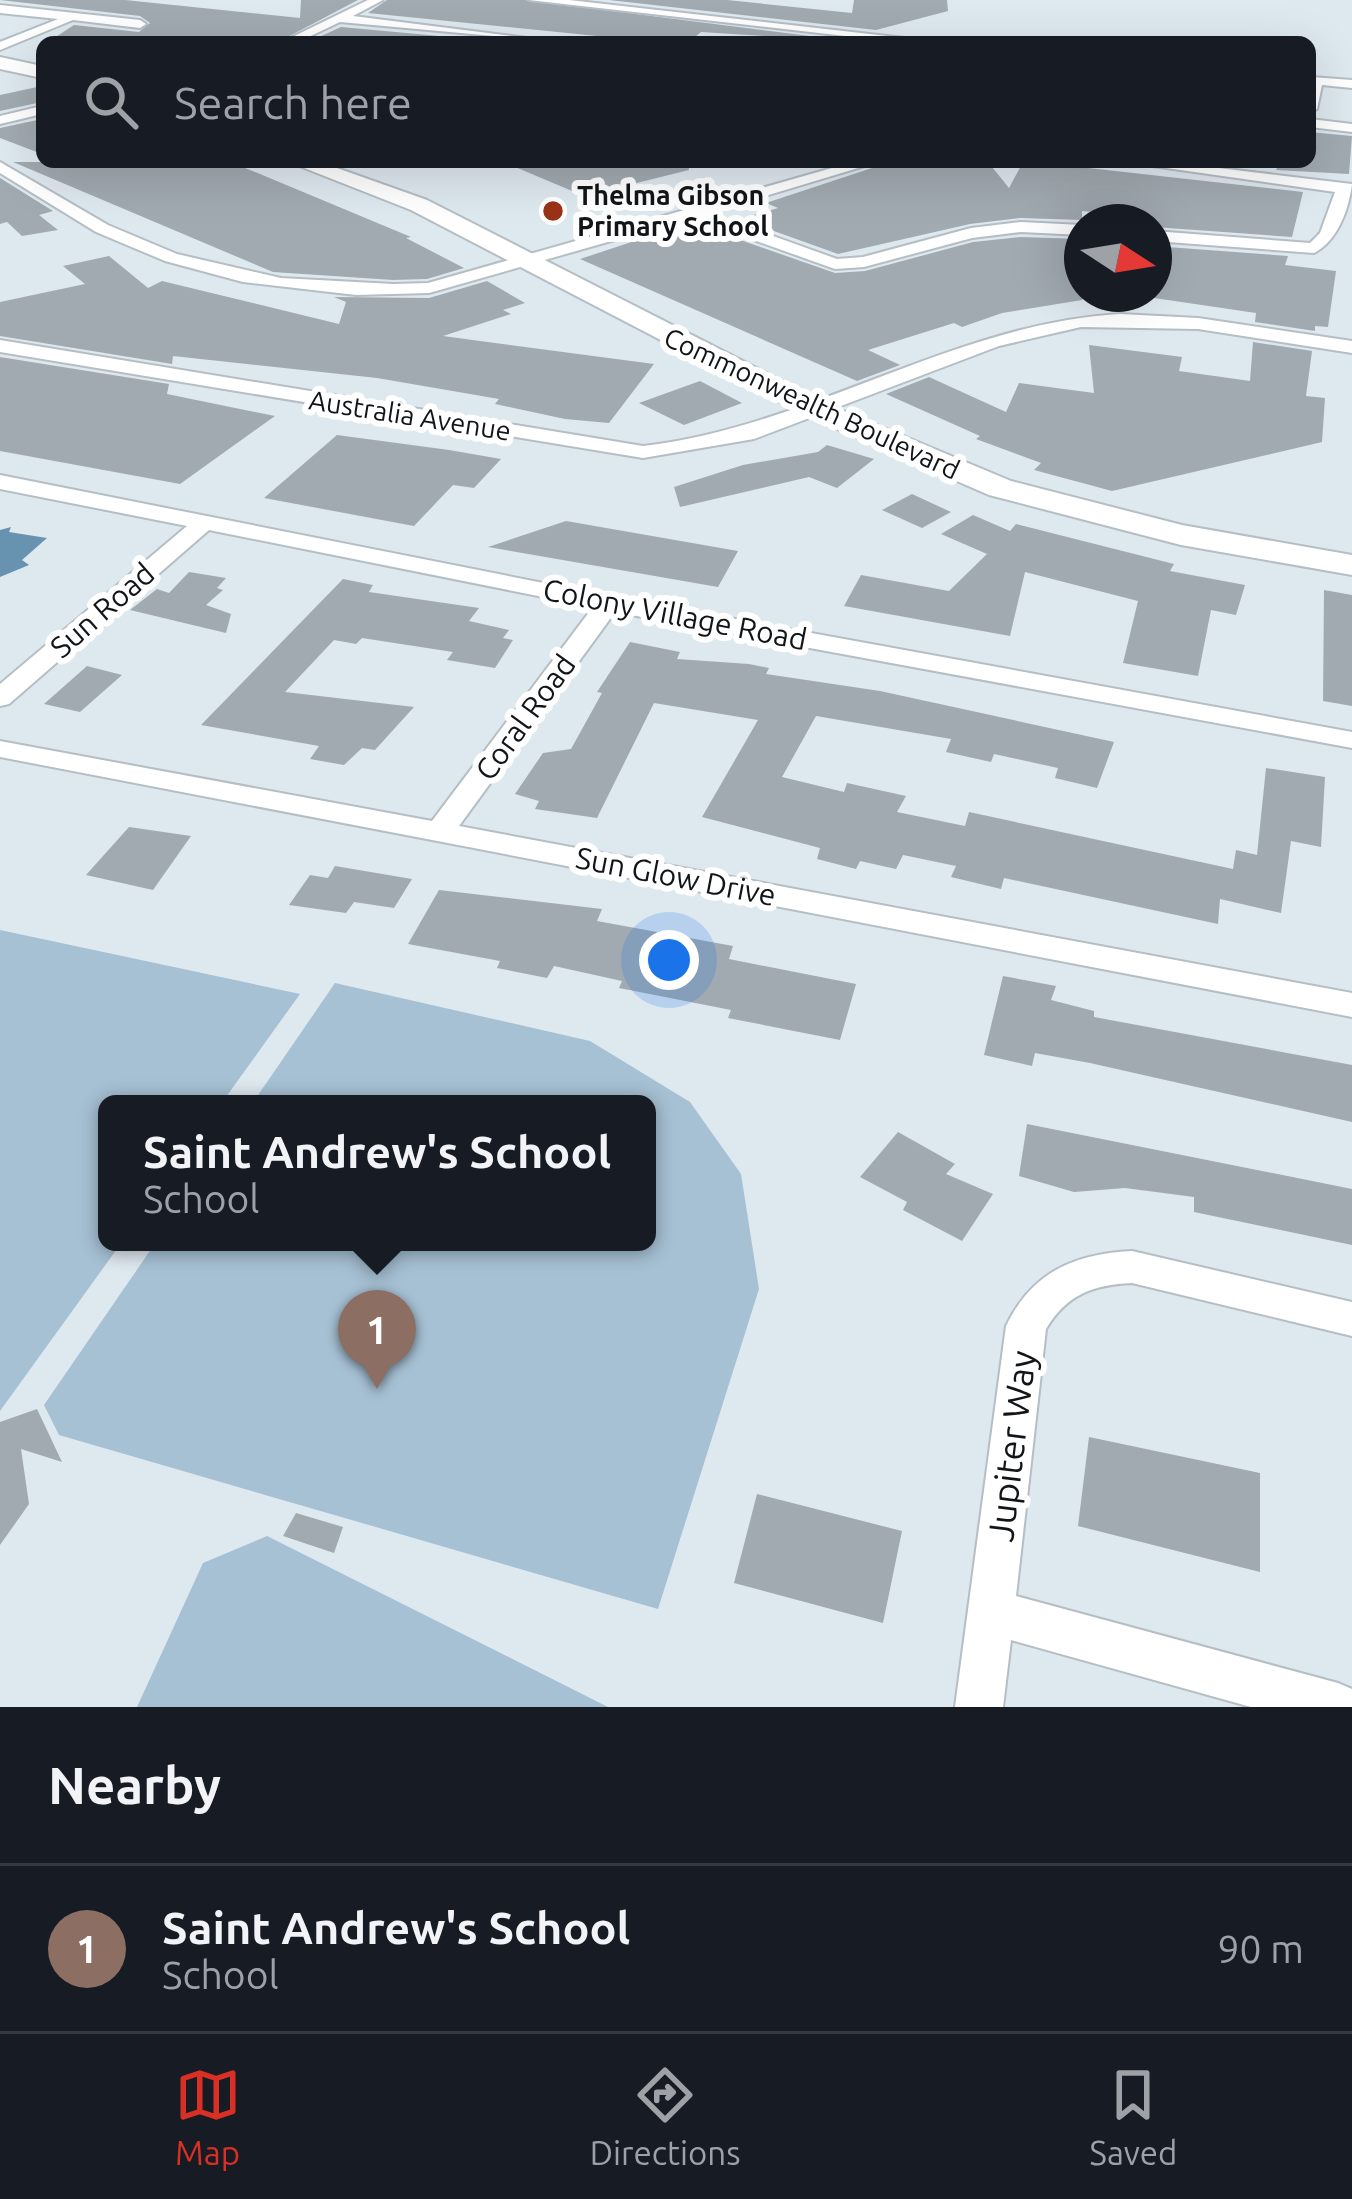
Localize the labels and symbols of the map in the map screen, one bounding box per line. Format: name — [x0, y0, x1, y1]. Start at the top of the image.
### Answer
place label: Thelma Gibson Primary School — [577, 180, 768, 241]
marker: Thelma Gibson Primary School — [540, 198, 566, 224]
north arrow — [1064, 204, 1172, 312]
street label: Commonwealth Boulevard — [660, 321, 964, 485]
street label: Australia Avenue — [307, 384, 513, 446]
street label: Sun Road — [43, 556, 161, 664]
street label: Colony Village Road — [540, 572, 810, 656]
street label: Coral Road — [468, 648, 582, 786]
street label: Sun Glow Drive — [573, 840, 779, 912]
your location — [639, 930, 699, 990]
pin: 1 — [338, 1290, 416, 1389]
street label: Jupiter Way — [979, 1348, 1043, 1544]

